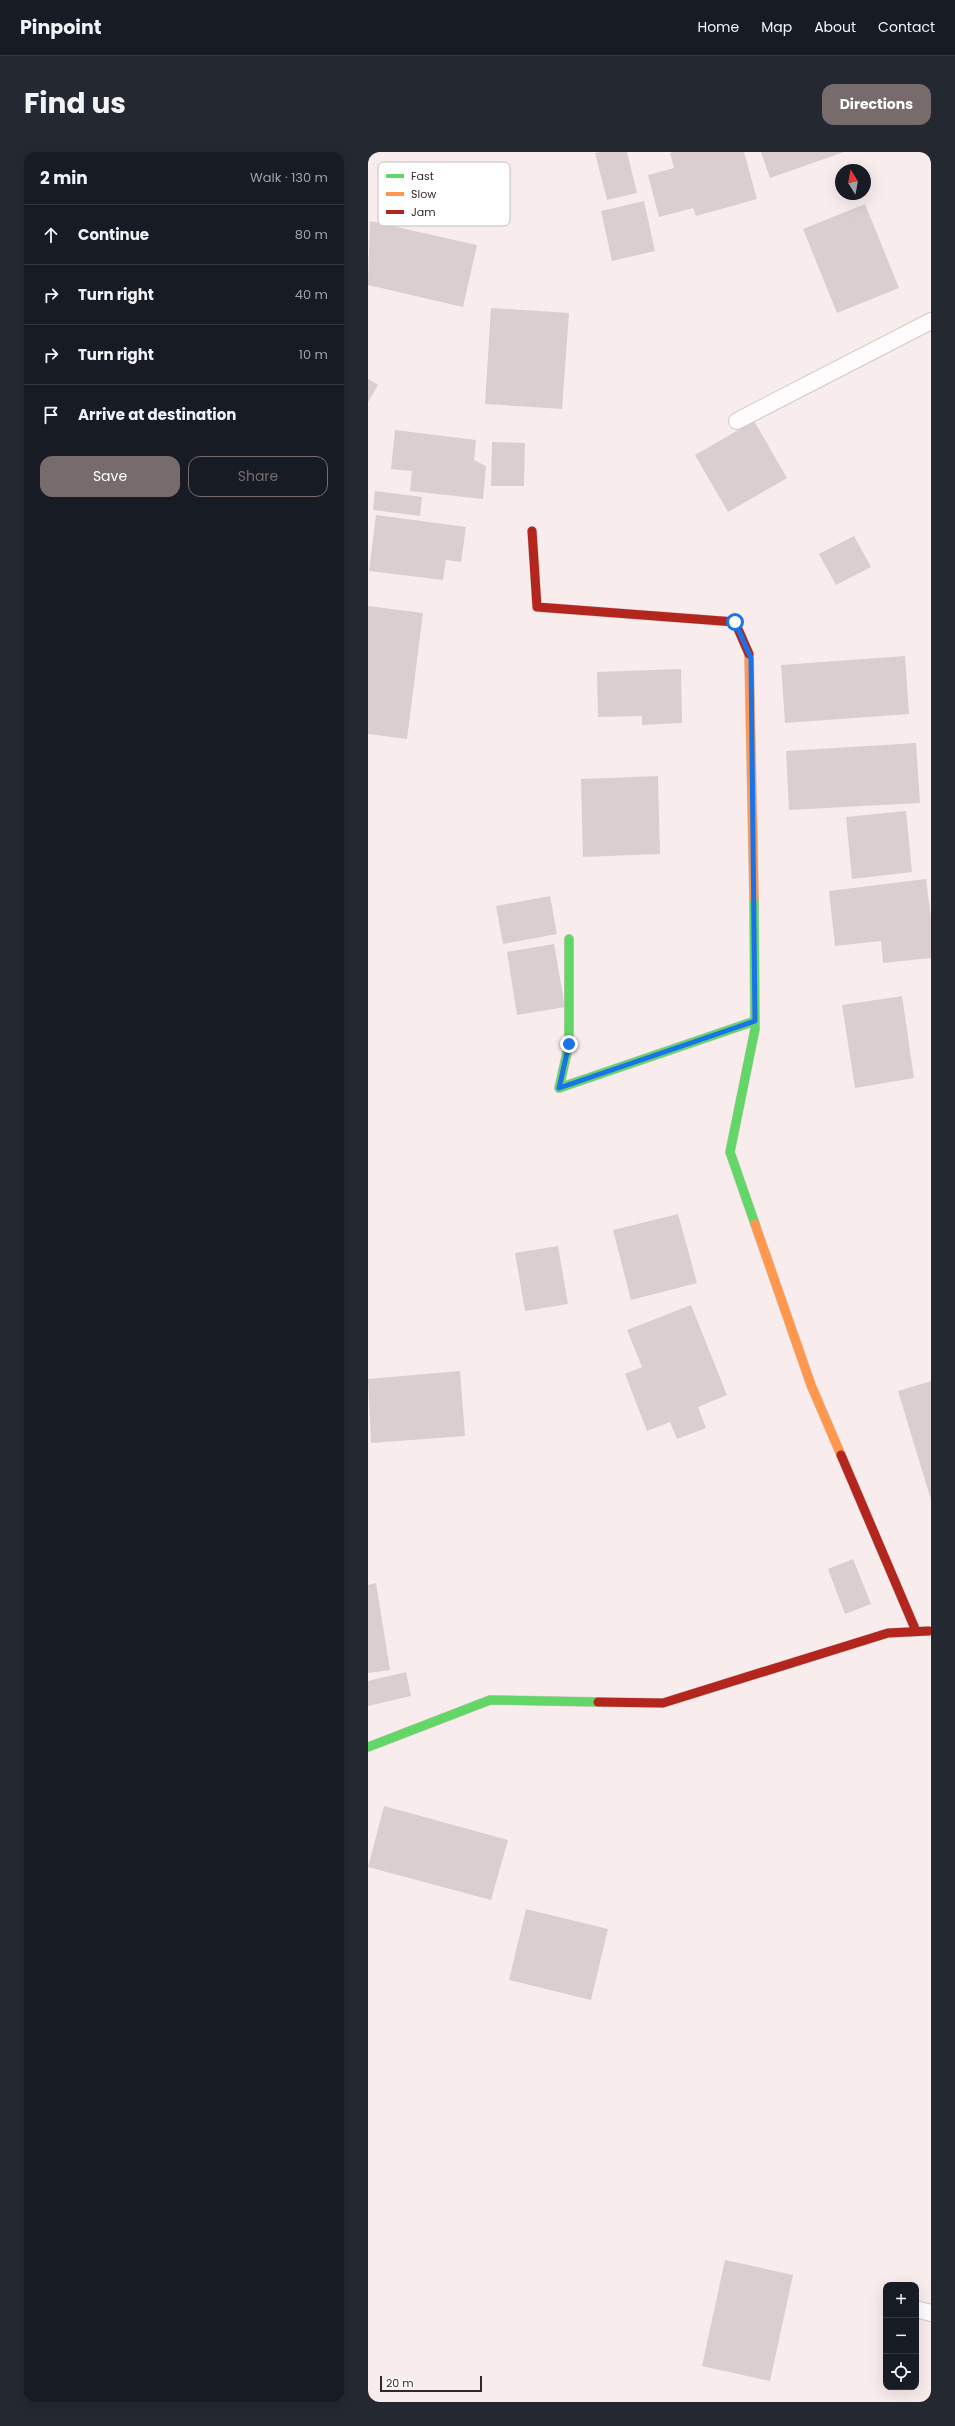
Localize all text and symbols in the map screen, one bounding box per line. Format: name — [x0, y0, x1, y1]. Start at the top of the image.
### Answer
text: Pinpoint — [20, 14, 101, 41]
text: Home — [697, 17, 739, 37]
text: Map — [761, 17, 792, 37]
text: About — [814, 17, 856, 37]
text: Contact — [878, 17, 935, 37]
text: Find us — [24, 84, 126, 123]
button: Directions — [822, 84, 931, 125]
legend — [378, 162, 510, 226]
north arrow — [835, 164, 871, 200]
text: 2 min — [40, 166, 88, 190]
text: Walk · 130 m — [250, 168, 328, 187]
text: Fast — [411, 168, 434, 184]
text: Slow — [411, 186, 436, 202]
text: Jam — [411, 204, 436, 220]
icon: ahead — [40, 224, 62, 246]
text: Continue — [78, 224, 149, 245]
text: 80 m — [295, 225, 328, 244]
icon: right — [40, 284, 62, 306]
text: Turn right — [78, 284, 154, 305]
text: 40 m — [295, 285, 328, 304]
icon: right — [40, 344, 62, 366]
text: Turn right — [78, 344, 154, 365]
text: 10 m — [299, 345, 328, 364]
icon: arrive — [40, 404, 62, 426]
text: Arrive at destination — [78, 404, 236, 425]
button: Save — [40, 456, 180, 497]
button: Share — [188, 456, 328, 497]
route start — [726, 613, 744, 631]
route end — [560, 1035, 578, 1053]
map controls — [883, 2282, 919, 2390]
button: + — [883, 2282, 919, 2318]
button: − — [883, 2318, 919, 2354]
button: locate — [883, 2354, 919, 2390]
scale bar — [380, 2374, 482, 2393]
text: 20 m — [386, 2375, 414, 2391]

